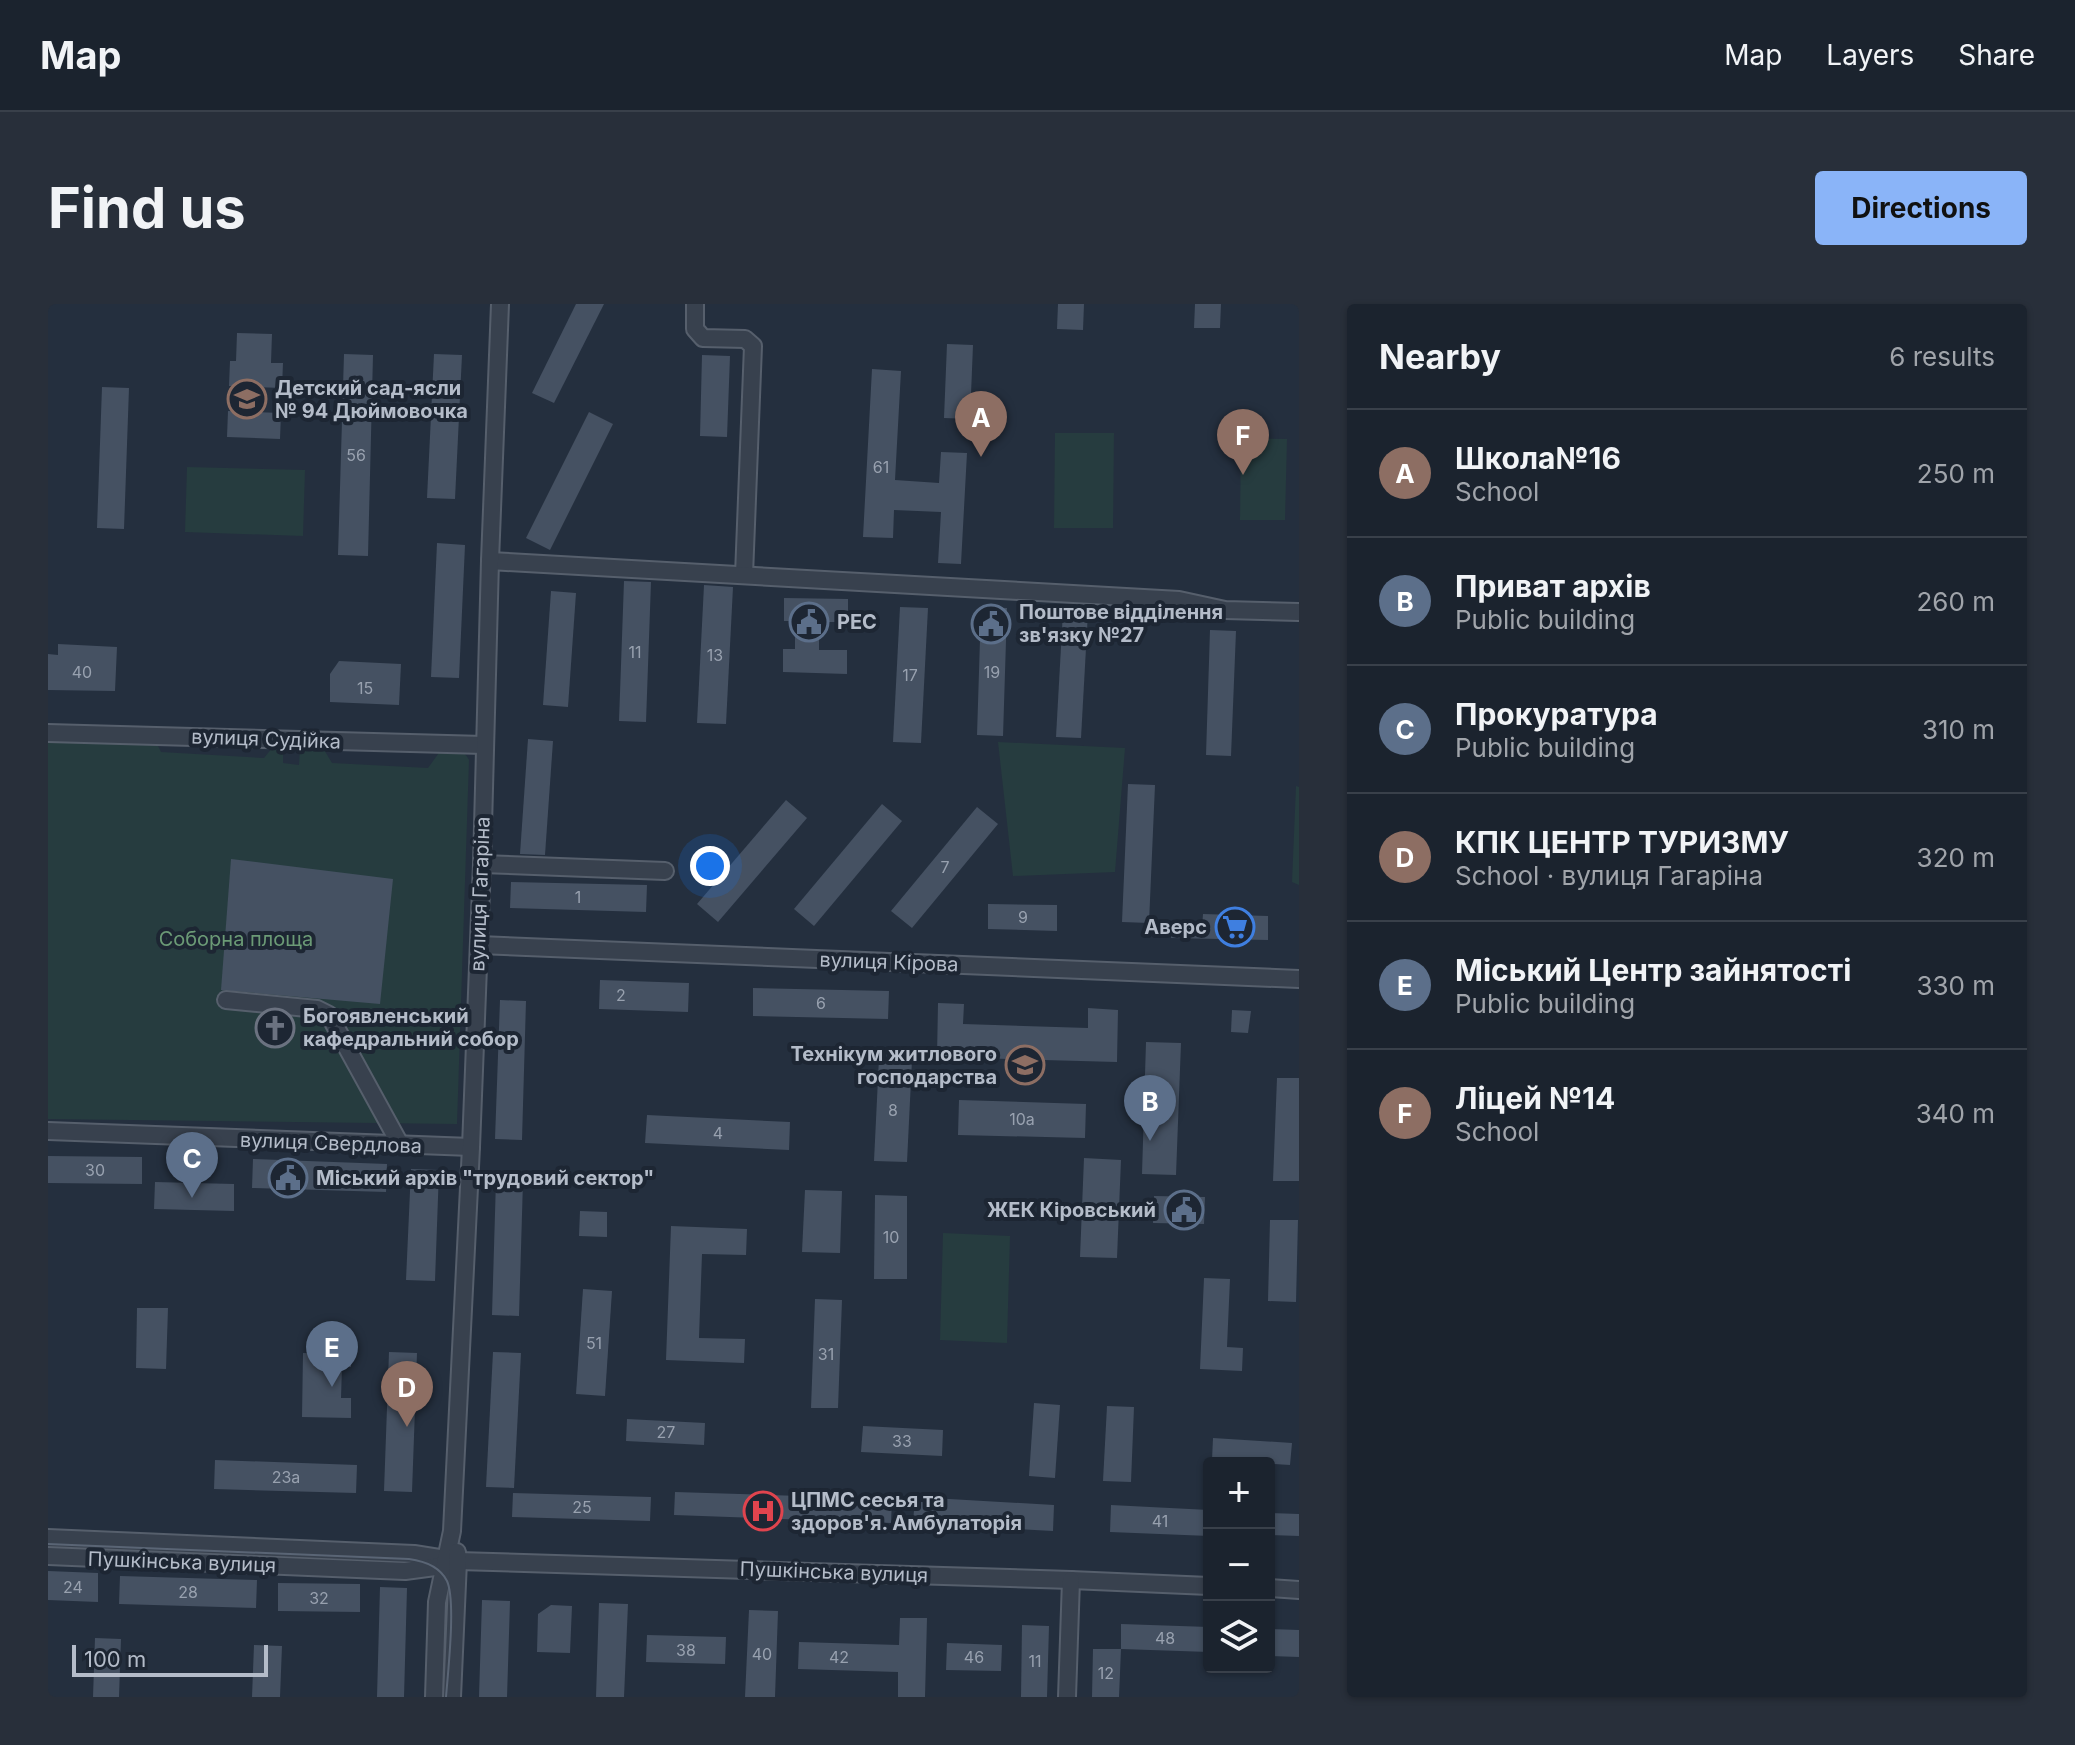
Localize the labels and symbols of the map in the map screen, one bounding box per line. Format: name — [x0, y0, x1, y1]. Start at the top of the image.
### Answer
place label: Детский сад-ясли № 94 Дюймовочка — [275, 376, 468, 423]
school or university icon: Детский сад-ясли № 94 Дюймовочка — [226, 378, 268, 420]
pin: A — [955, 391, 1007, 457]
pin: F — [1217, 409, 1269, 475]
house number: 56 — [346, 445, 366, 465]
house number: 61 — [873, 457, 889, 477]
place label: Поштове відділення зв'язку №27 — [1019, 600, 1223, 647]
public building icon: РЕС — [788, 601, 830, 643]
public building icon: Поштове відділення зв'язку №27 — [970, 603, 1012, 645]
place label: РЕС — [837, 610, 877, 634]
house number: 11 — [628, 642, 642, 662]
house number: 13 — [707, 645, 723, 665]
house number: 40 — [72, 662, 92, 682]
house number: 19 — [984, 662, 1000, 682]
house number: 17 — [902, 665, 918, 685]
house number: 15 — [357, 678, 373, 698]
street label: вулиця Судійка — [191, 724, 341, 754]
street label: вулиця Гагаріна — [465, 816, 495, 972]
your location — [690, 846, 730, 886]
house number: 7 — [940, 857, 950, 877]
house number: 1 — [575, 887, 581, 907]
supermarket icon: Аверс — [1214, 906, 1256, 948]
house number: 9 — [1018, 907, 1028, 927]
place label: Аверс — [1144, 915, 1207, 939]
park label: Соборна площа — [159, 927, 313, 951]
street label: вулиця Кірова — [819, 948, 959, 976]
house number: 2 — [616, 985, 626, 1005]
house number: 6 — [816, 993, 826, 1013]
place label: Богоявленський кафедральний собор — [303, 1004, 519, 1051]
church icon: Богоявленський кафедральний собор — [254, 1007, 296, 1049]
place label: Технікум житлового господарства — [790, 1042, 997, 1089]
school or university icon: Технікум житлового господарства — [1004, 1044, 1046, 1086]
pin: B — [1124, 1075, 1176, 1141]
house number: 8 — [888, 1100, 898, 1120]
house number: 10а — [1009, 1109, 1035, 1129]
house number: 4 — [713, 1123, 723, 1143]
street label: вулиця Свердлова — [240, 1128, 422, 1158]
pin: C — [166, 1132, 218, 1198]
public building icon: Міський архів "трудовий сектор" — [267, 1157, 309, 1199]
house number: 30 — [85, 1160, 105, 1180]
place label: Міський архів "трудовий сектор" — [316, 1166, 654, 1190]
public building icon: ЖЕК Кіровський — [1163, 1189, 1205, 1231]
place label: ЖЕК Кіровський — [987, 1198, 1156, 1222]
house number: 10 — [883, 1227, 899, 1247]
pin: E — [306, 1321, 358, 1387]
house number: 51 — [586, 1333, 602, 1353]
house number: 31 — [818, 1344, 834, 1364]
pin: D — [381, 1361, 433, 1427]
house number: 27 — [657, 1422, 675, 1442]
house number: 33 — [892, 1431, 912, 1451]
house number: 23а — [272, 1467, 300, 1487]
place label: ЦПМС сесья та здоров'я. Амбулаторія — [791, 1488, 1022, 1535]
hospital icon: ЦПМС сесья та здоров'я. Амбулаторія — [742, 1490, 784, 1532]
house number: 25 — [572, 1497, 592, 1517]
house number: 41 — [1152, 1511, 1168, 1531]
street label: Пушкінська вулиця — [87, 1547, 277, 1577]
street label: Пушкінська вулиця — [739, 1557, 929, 1587]
house number: 24 — [63, 1577, 83, 1597]
house number: 28 — [178, 1582, 198, 1602]
house number: 32 — [309, 1588, 329, 1608]
house number: 48 — [1155, 1628, 1175, 1648]
house number: 38 — [676, 1640, 696, 1660]
scale bar — [72, 1641, 268, 1677]
house number: 40 — [752, 1644, 772, 1664]
house number: 42 — [829, 1647, 849, 1667]
house number: 46 — [964, 1647, 984, 1667]
house number: 11 — [1028, 1651, 1042, 1671]
house number: 12 — [1098, 1663, 1114, 1683]

